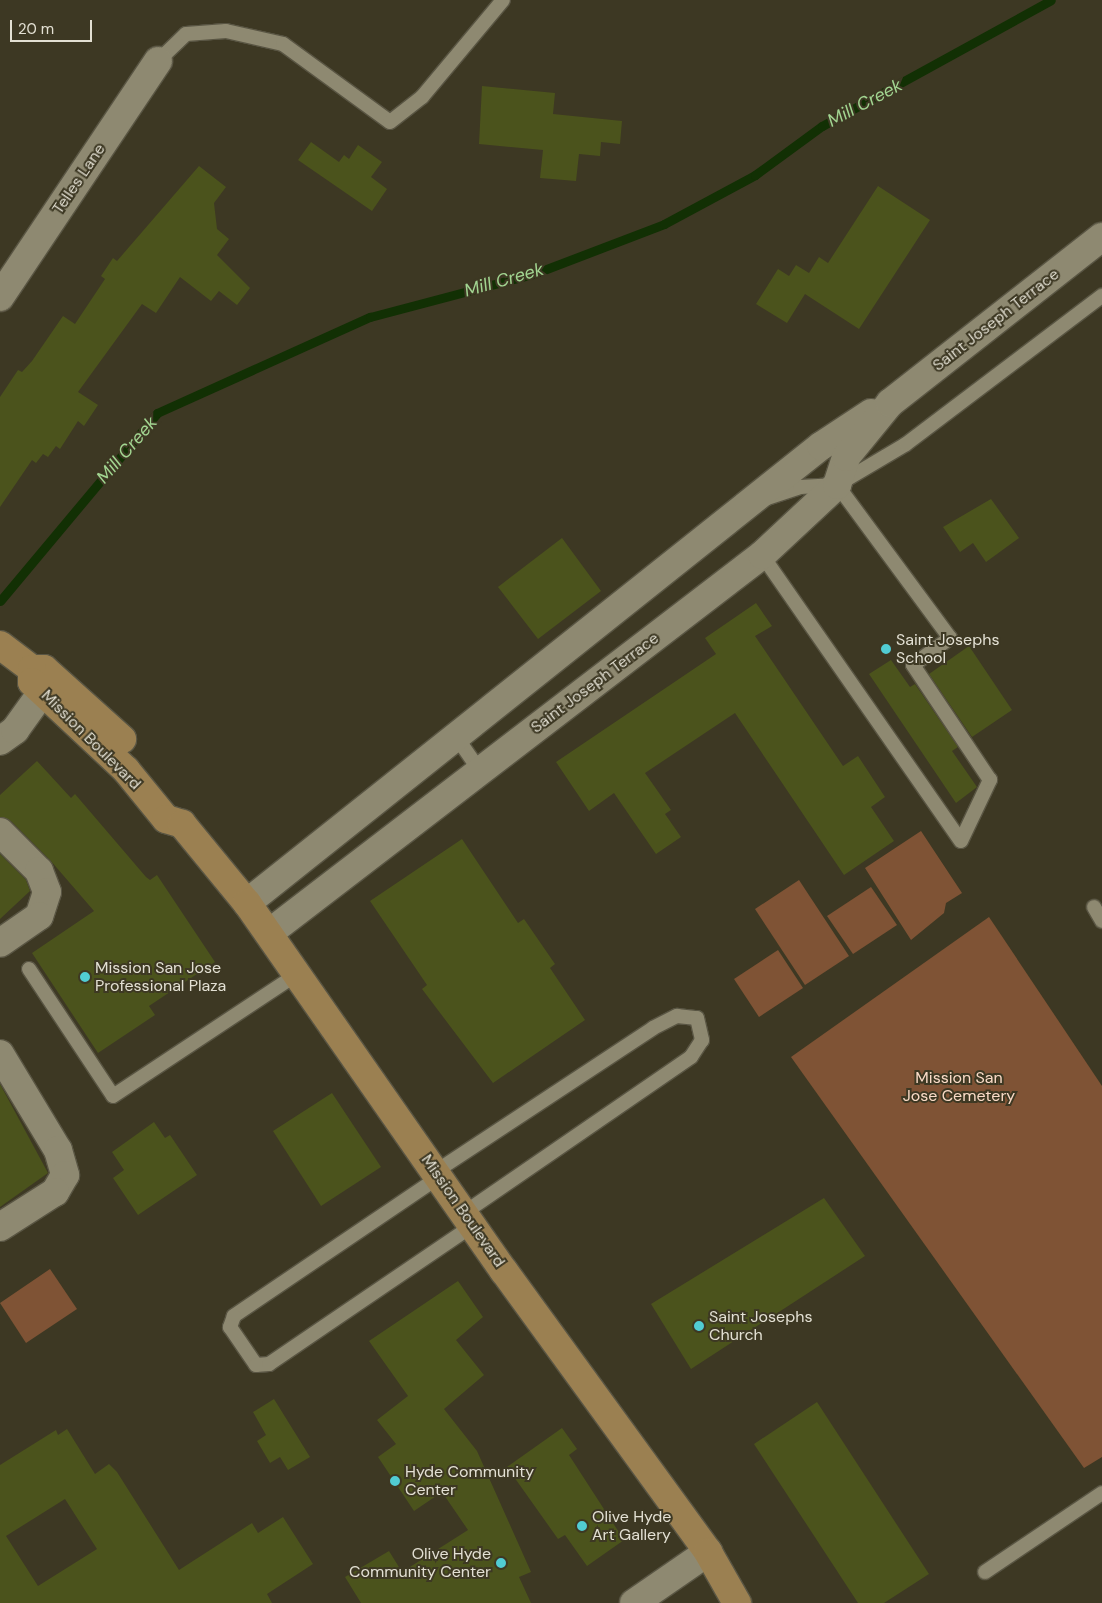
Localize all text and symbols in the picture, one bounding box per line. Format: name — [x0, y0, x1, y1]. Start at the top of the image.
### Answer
scale bar — [12, 10, 95, 42]
text: 20 m — [18, 19, 54, 39]
water label: Mill Creek — [824, 74, 906, 132]
street label: Telles Lane — [49, 140, 109, 218]
water label: Mill Creek — [462, 258, 546, 302]
street label: Saint Joseph Terrace — [929, 265, 1063, 375]
water label: Mill Creek — [92, 412, 162, 488]
street label: Saint Joseph Terrace — [527, 629, 663, 737]
place label: Saint Josephs School — [896, 630, 999, 668]
marker: Saint Josephs School — [880, 643, 892, 655]
street label: Mission Boulevard — [37, 686, 145, 794]
place label: Mission San Jose Professional Plaza — [95, 958, 226, 996]
marker: Mission San Jose Professional Plaza — [79, 971, 91, 983]
park label: Mission San Jose Cemetery — [903, 1068, 1015, 1106]
street label: Mission Boulevard — [417, 1151, 509, 1271]
place label: Saint Josephs Church — [709, 1307, 812, 1345]
marker: Saint Josephs Church — [693, 1320, 705, 1332]
place label: Hyde Community Center — [405, 1462, 534, 1500]
marker: Hyde Community Center — [389, 1475, 401, 1487]
place label: Olive Hyde Art Gallery — [592, 1507, 671, 1545]
marker: Olive Hyde Art Gallery — [576, 1520, 588, 1532]
place label: Olive Hyde Community Center — [349, 1544, 491, 1582]
marker: Olive Hyde Community Center — [495, 1557, 507, 1569]

